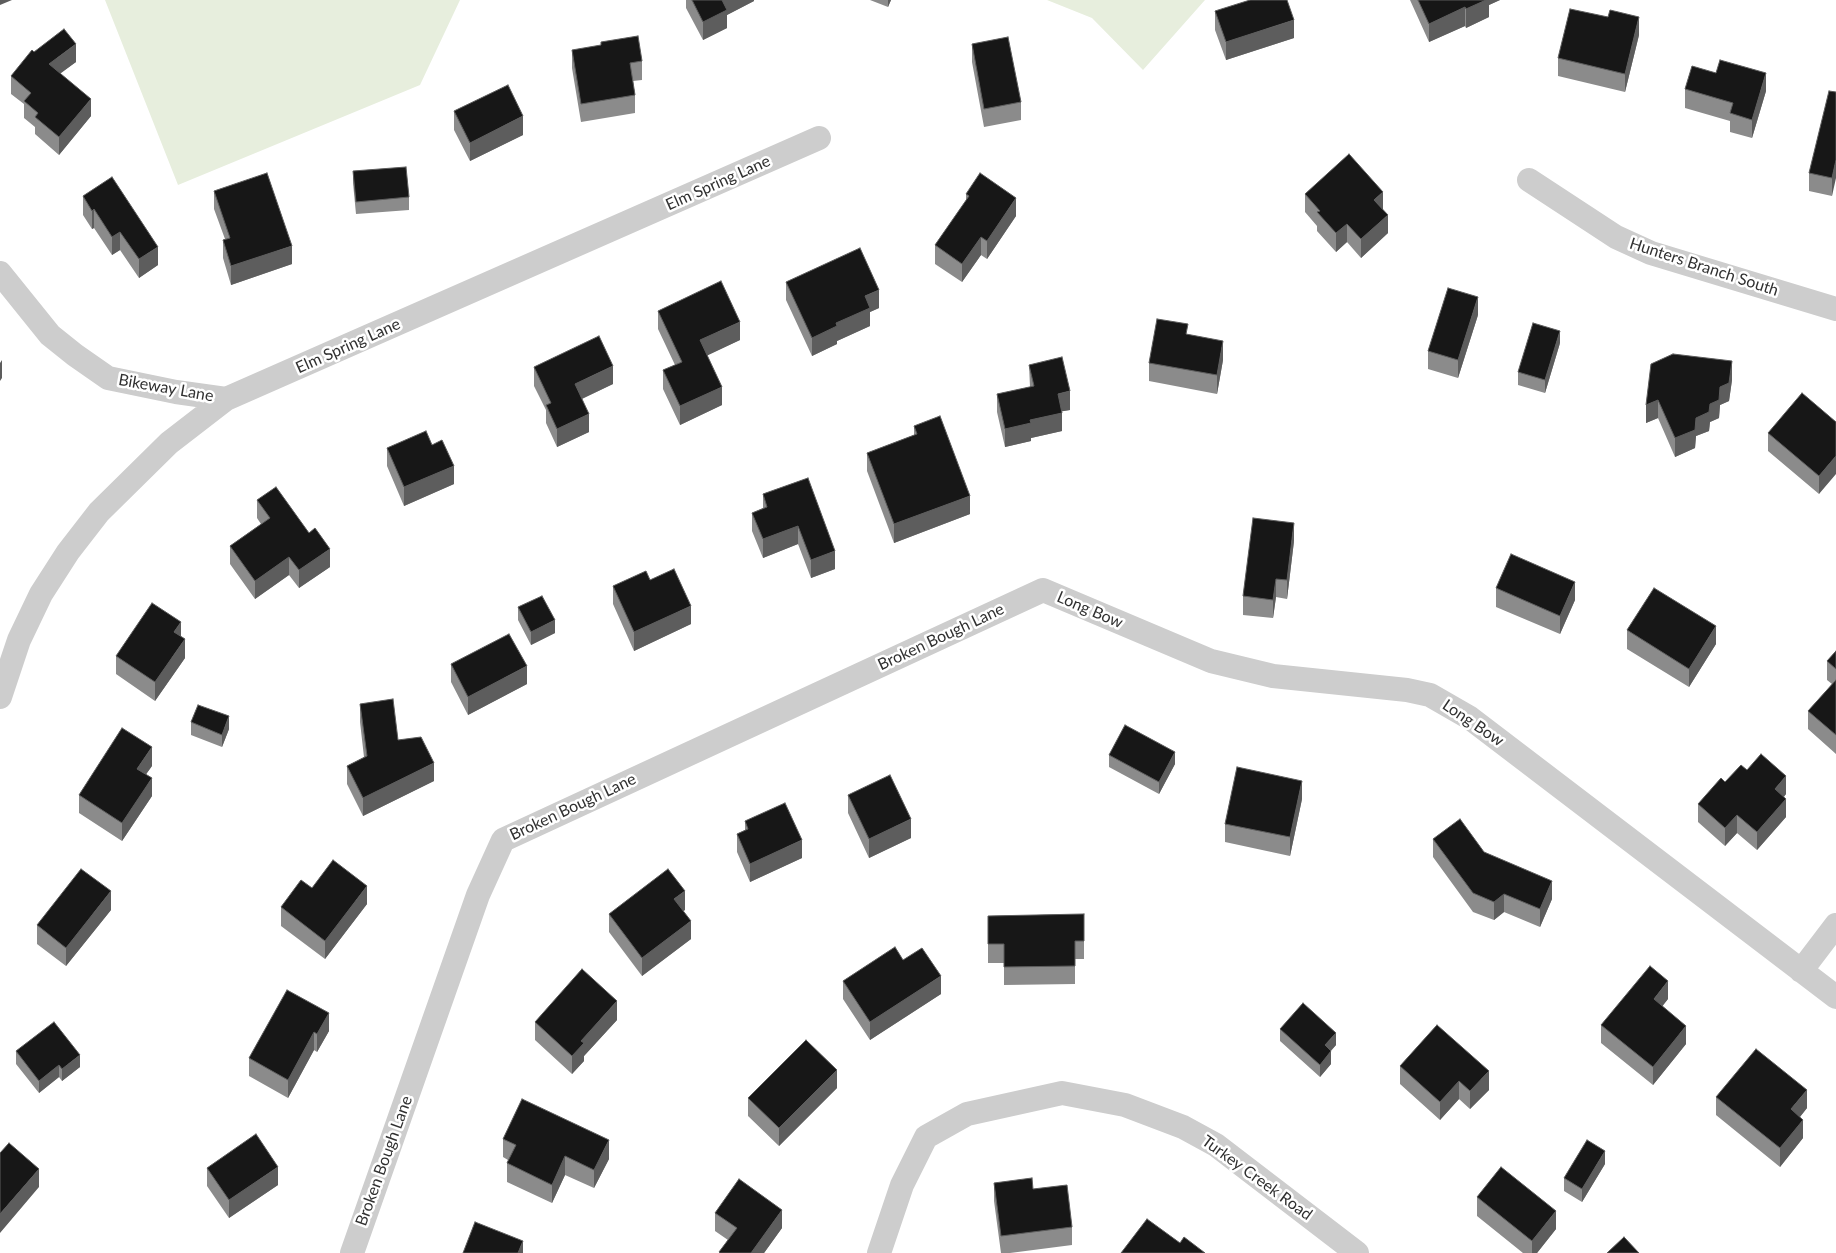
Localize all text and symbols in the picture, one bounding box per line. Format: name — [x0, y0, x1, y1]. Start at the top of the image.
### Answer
street label: Elm Spring Lane — [663, 151, 773, 215]
street label: Hunters Branch South — [1627, 234, 1781, 300]
street label: Elm Spring Lane — [293, 314, 403, 378]
street label: Bikeway Lane — [117, 370, 215, 406]
street label: Long Bow — [1054, 588, 1126, 632]
street label: Broken Bough Lane — [875, 599, 1007, 675]
street label: Long Bow — [1439, 696, 1507, 750]
street label: Broken Bough Lane — [507, 769, 639, 845]
street label: Broken Bough Lane — [352, 1093, 416, 1229]
street label: Turkey Creek Road — [1198, 1132, 1316, 1224]

